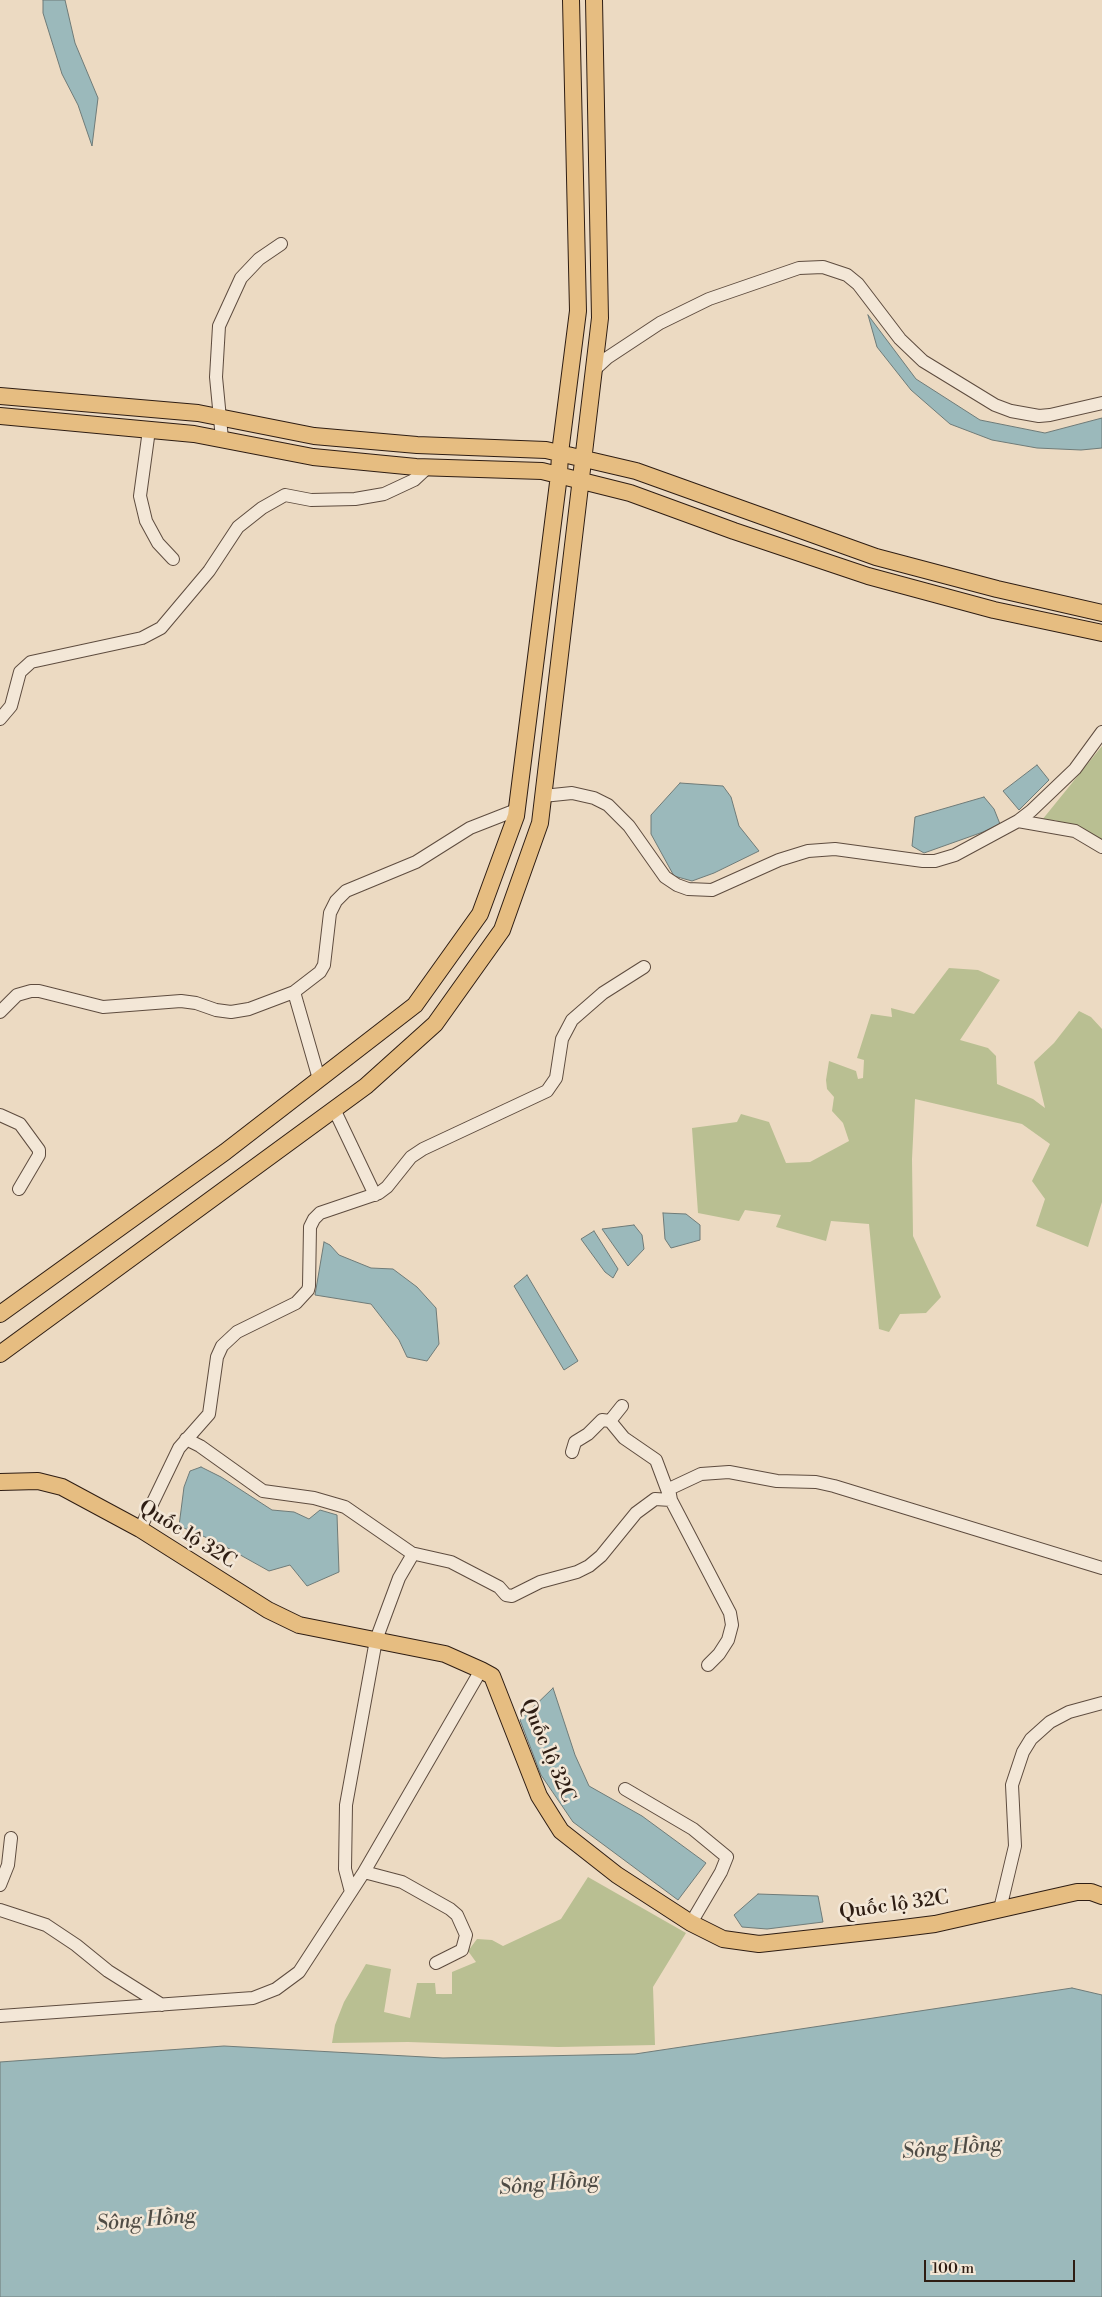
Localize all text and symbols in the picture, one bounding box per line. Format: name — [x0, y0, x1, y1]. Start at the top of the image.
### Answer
street label: Quốc lộ 32C — [134, 1496, 240, 1574]
street label: Quốc lộ 32C — [514, 1696, 580, 1806]
street label: Quốc lộ 32C — [838, 1886, 950, 1926]
water label: Sông Hồng — [901, 2132, 1003, 2166]
water label: Sông Hồng — [498, 2168, 600, 2202]
water label: Sông Hồng — [95, 2204, 197, 2238]
scale bar — [927, 2250, 1078, 2282]
text: 100 m — [932, 2259, 974, 2278]

